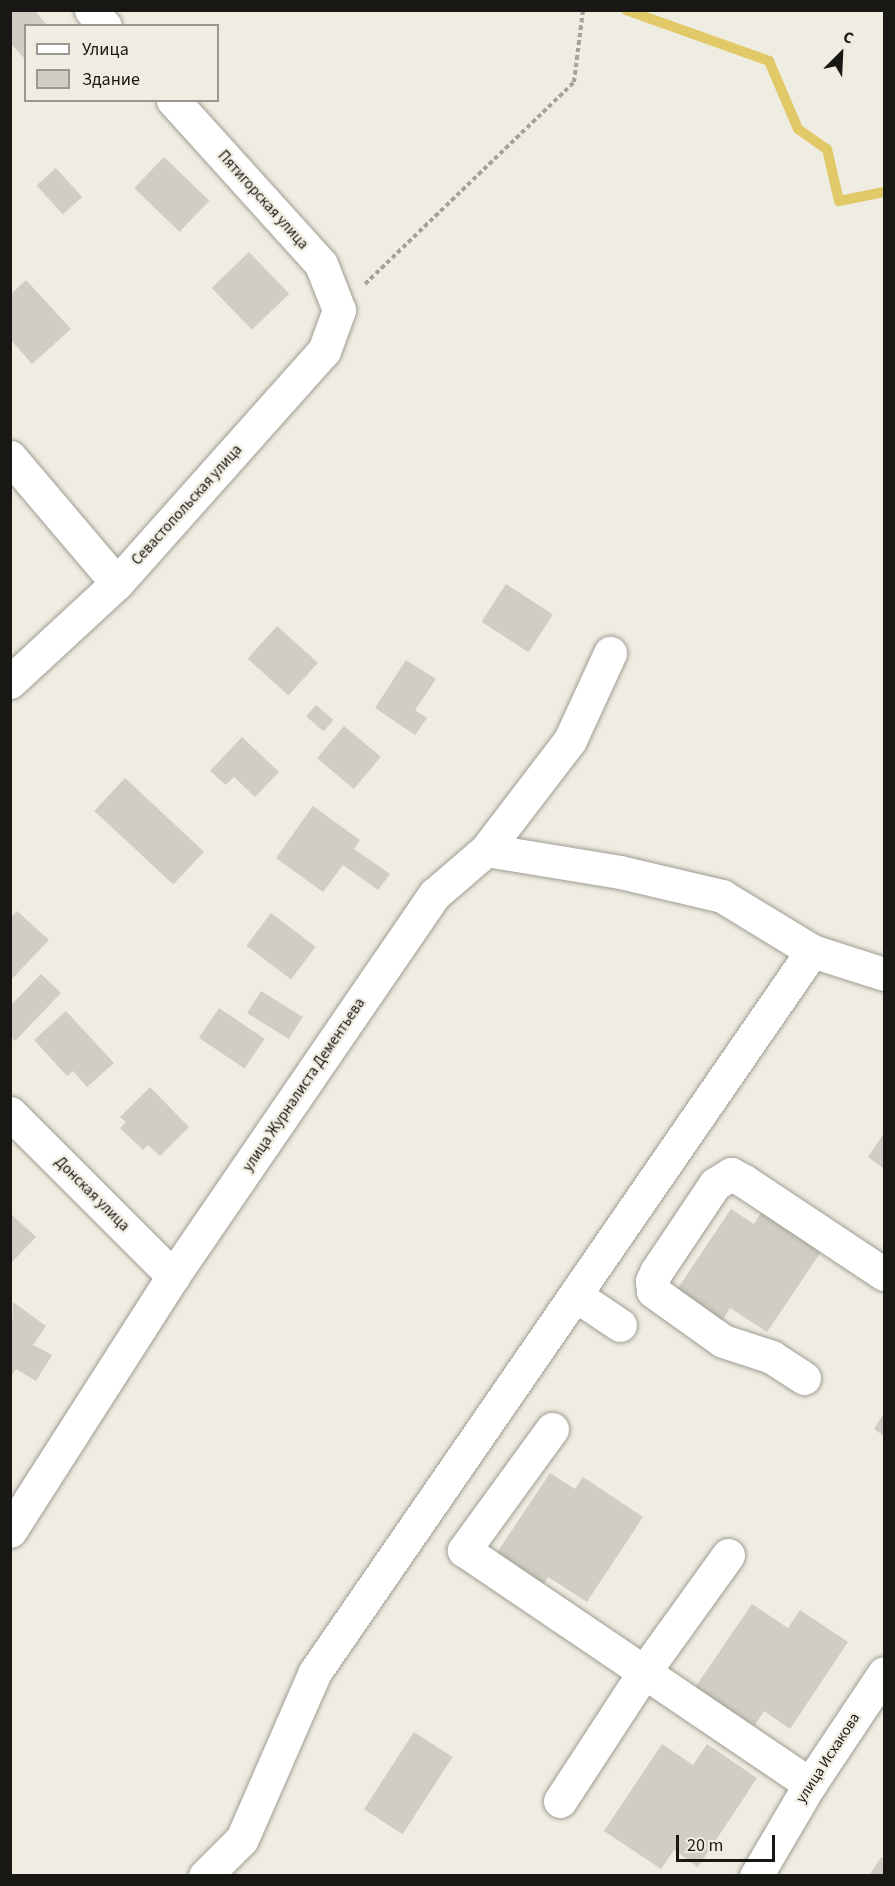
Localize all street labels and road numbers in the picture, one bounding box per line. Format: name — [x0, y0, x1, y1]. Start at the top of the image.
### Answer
street label: Пятигорская улица — [214, 147, 312, 253]
street label: Севастопольская улица — [128, 441, 246, 569]
street label: улица Журналиста Дементьева — [239, 995, 369, 1175]
street label: Донская улица — [51, 1153, 133, 1235]
street label: улица Исхакова — [792, 1710, 864, 1806]

